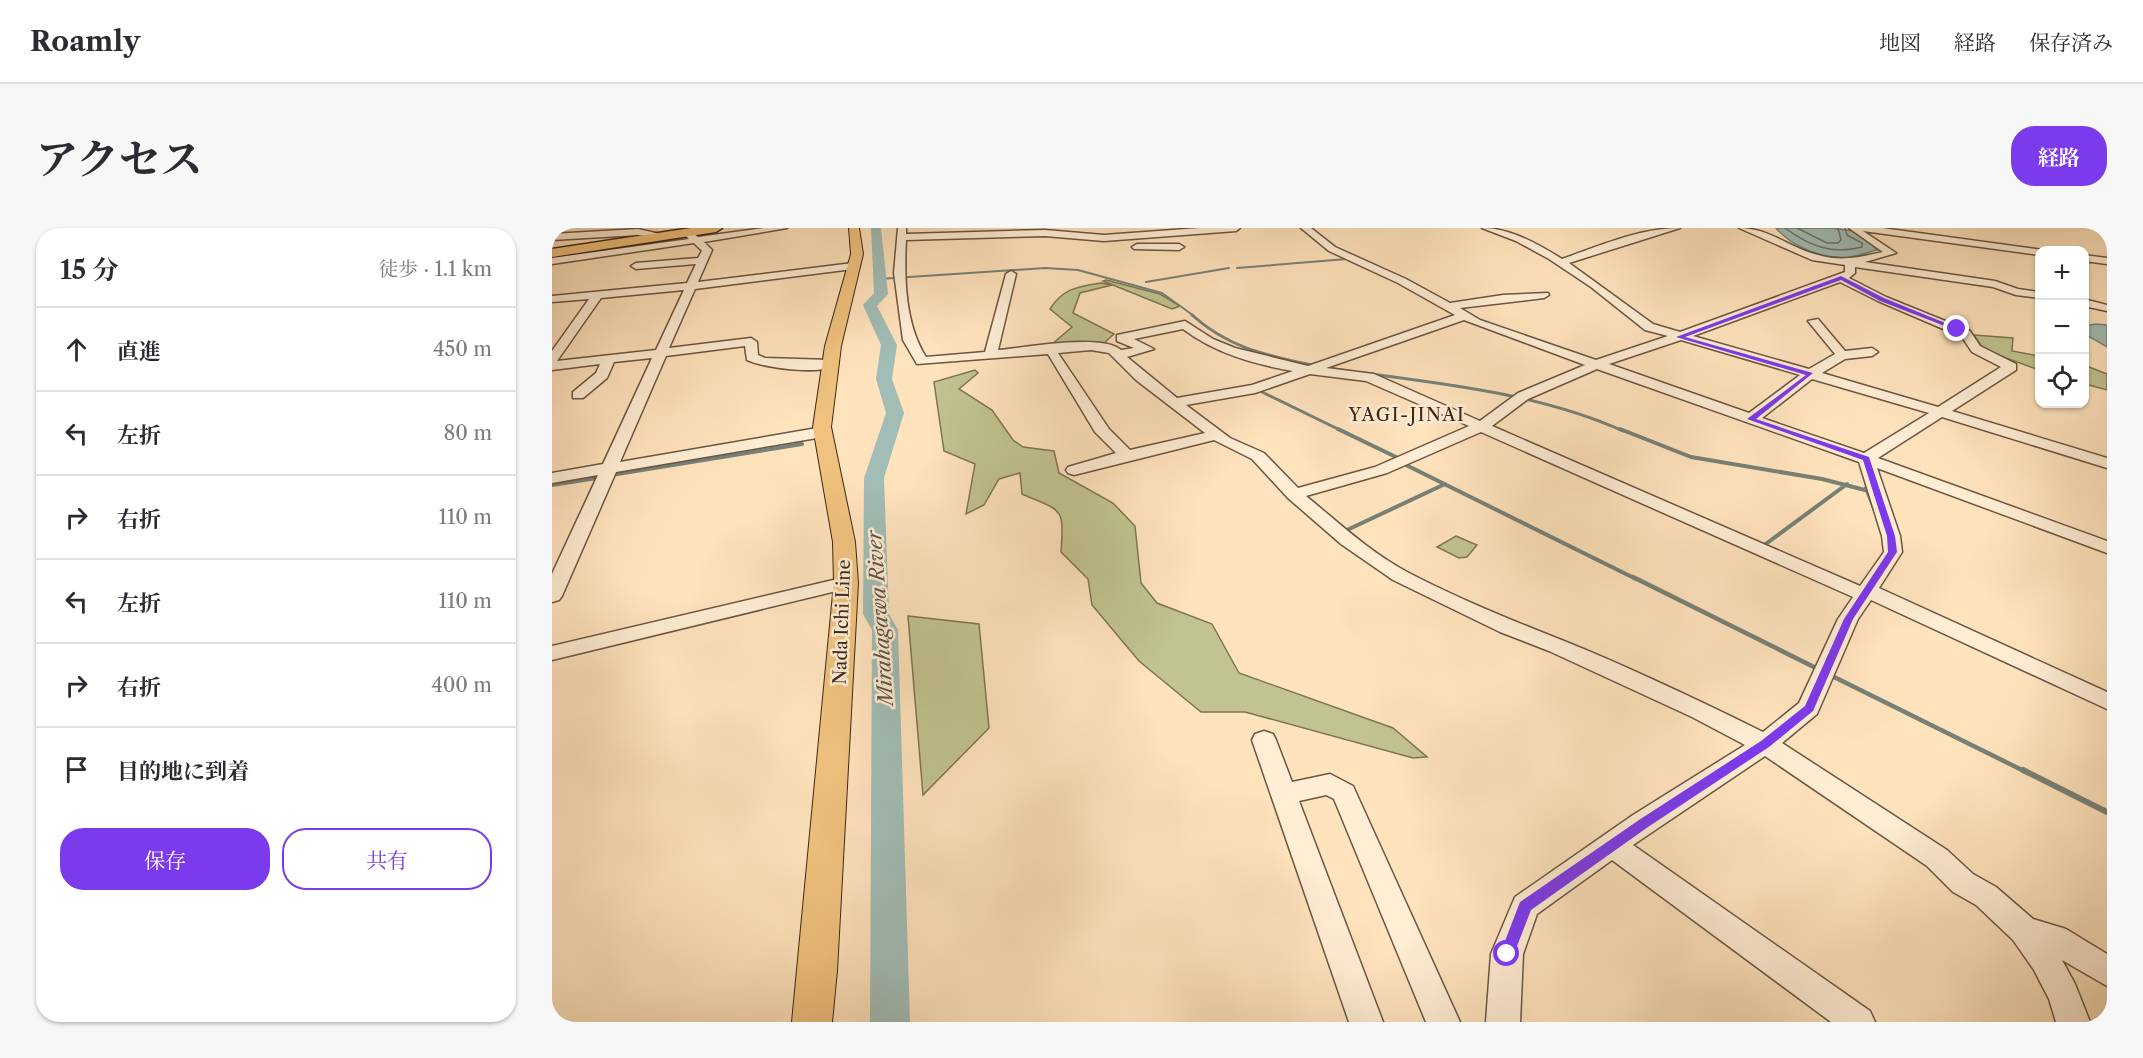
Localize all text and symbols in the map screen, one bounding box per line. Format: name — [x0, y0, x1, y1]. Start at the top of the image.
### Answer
text: Roamly — [30, 24, 140, 58]
text: 地図 — [1879, 30, 1921, 55]
text: 経路 — [1954, 30, 1996, 55]
text: 保存済み — [2029, 30, 2113, 55]
button: 経路 — [2011, 126, 2107, 186]
text: アクセス — [36, 133, 203, 185]
map controls — [2035, 246, 2089, 408]
button: + — [2035, 246, 2089, 300]
text: 15 分 — [60, 254, 119, 286]
text: 徒歩 · 1.1 km — [378, 257, 492, 281]
button: − — [2035, 300, 2089, 354]
route end — [1943, 315, 1969, 341]
icon: ahead — [60, 333, 93, 366]
text: 450 m — [433, 337, 492, 361]
text: 直進 — [117, 338, 161, 365]
button: locate — [2035, 354, 2089, 408]
district label: YAGI-JINAI — [1348, 404, 1465, 426]
icon: left — [60, 417, 93, 450]
text: 80 m — [444, 421, 492, 445]
text: 左折 — [117, 422, 161, 449]
icon: right — [60, 501, 93, 534]
text: 110 m — [439, 505, 492, 529]
text: 右折 — [117, 506, 161, 533]
water label: Mirahagawa River — [862, 528, 898, 708]
street label: Nada Ichi Line — [829, 559, 855, 685]
icon: left — [60, 585, 93, 618]
text: 110 m — [439, 589, 492, 613]
text: 左折 — [117, 590, 161, 617]
icon: right — [60, 669, 93, 702]
text: 400 m — [431, 673, 492, 697]
text: 右折 — [117, 674, 161, 701]
icon: arrive — [60, 753, 93, 786]
text: 目的地に到着 — [117, 758, 249, 785]
button: 保存 — [60, 828, 270, 890]
button: 共有 — [282, 828, 492, 890]
route start — [1493, 940, 1519, 966]

